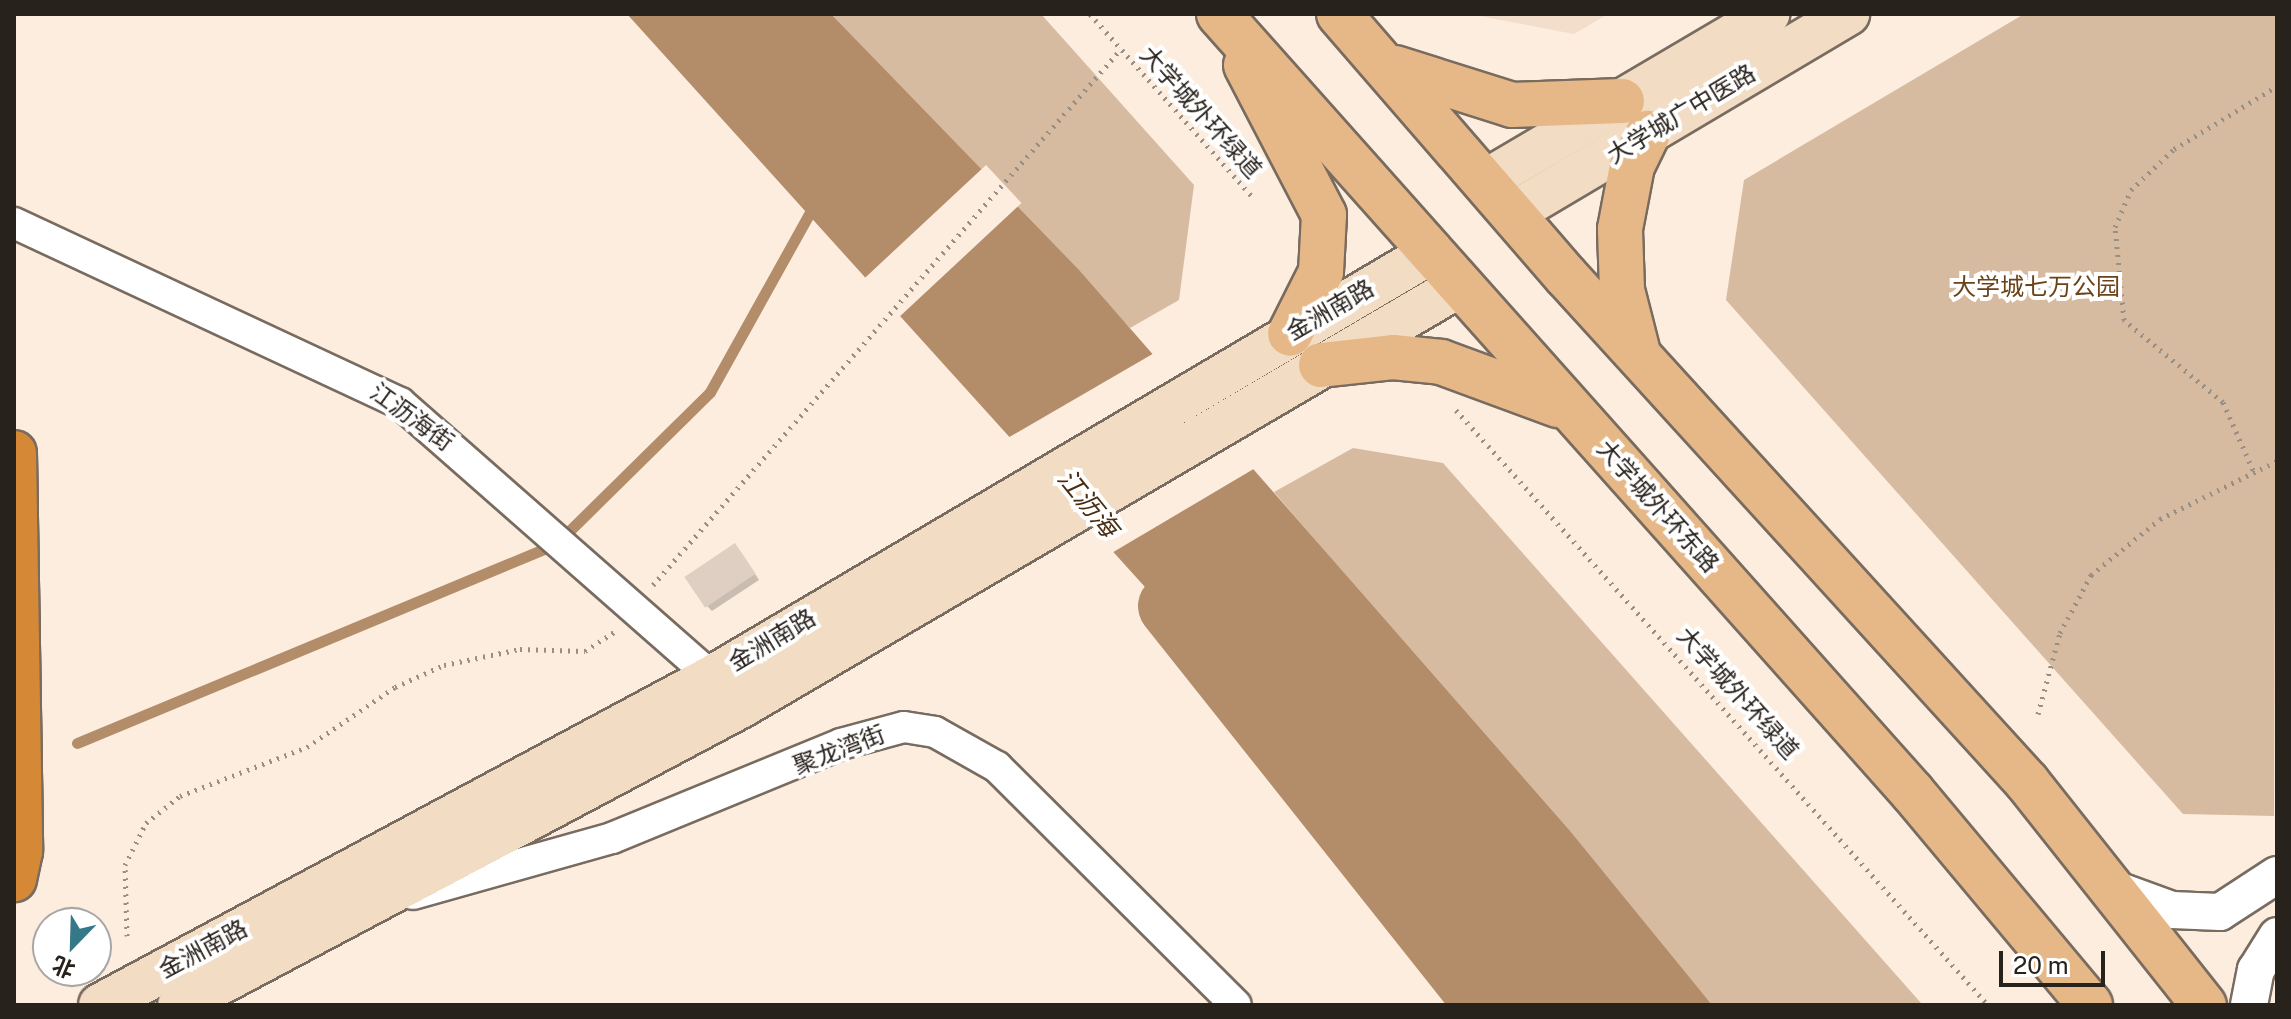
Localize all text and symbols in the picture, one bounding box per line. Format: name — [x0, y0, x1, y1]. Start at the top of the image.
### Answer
street label: 大学城外环绿道 — [1134, 40, 1268, 184]
street label: 大学城广中医路 — [1602, 58, 1760, 170]
park label: 大学城七万公园 — [1952, 273, 2120, 301]
street label: 金洲南路 — [1281, 274, 1379, 346]
street label: 江沥海街 — [365, 377, 459, 457]
street label: 大学城外环东路 — [1591, 434, 1725, 578]
water label: 江沥海 — [1051, 463, 1125, 543]
street label: 金洲南路 — [723, 603, 821, 677]
street label: 大学城外环绿道 — [1671, 621, 1805, 765]
street label: 聚龙湾街 — [789, 719, 889, 781]
north arrow — [32, 907, 112, 987]
street label: 金洲南路 — [154, 914, 252, 984]
scale bar — [2003, 935, 2109, 985]
text: 北 — [48, 951, 79, 984]
text: 20 m — [2013, 951, 2069, 979]

